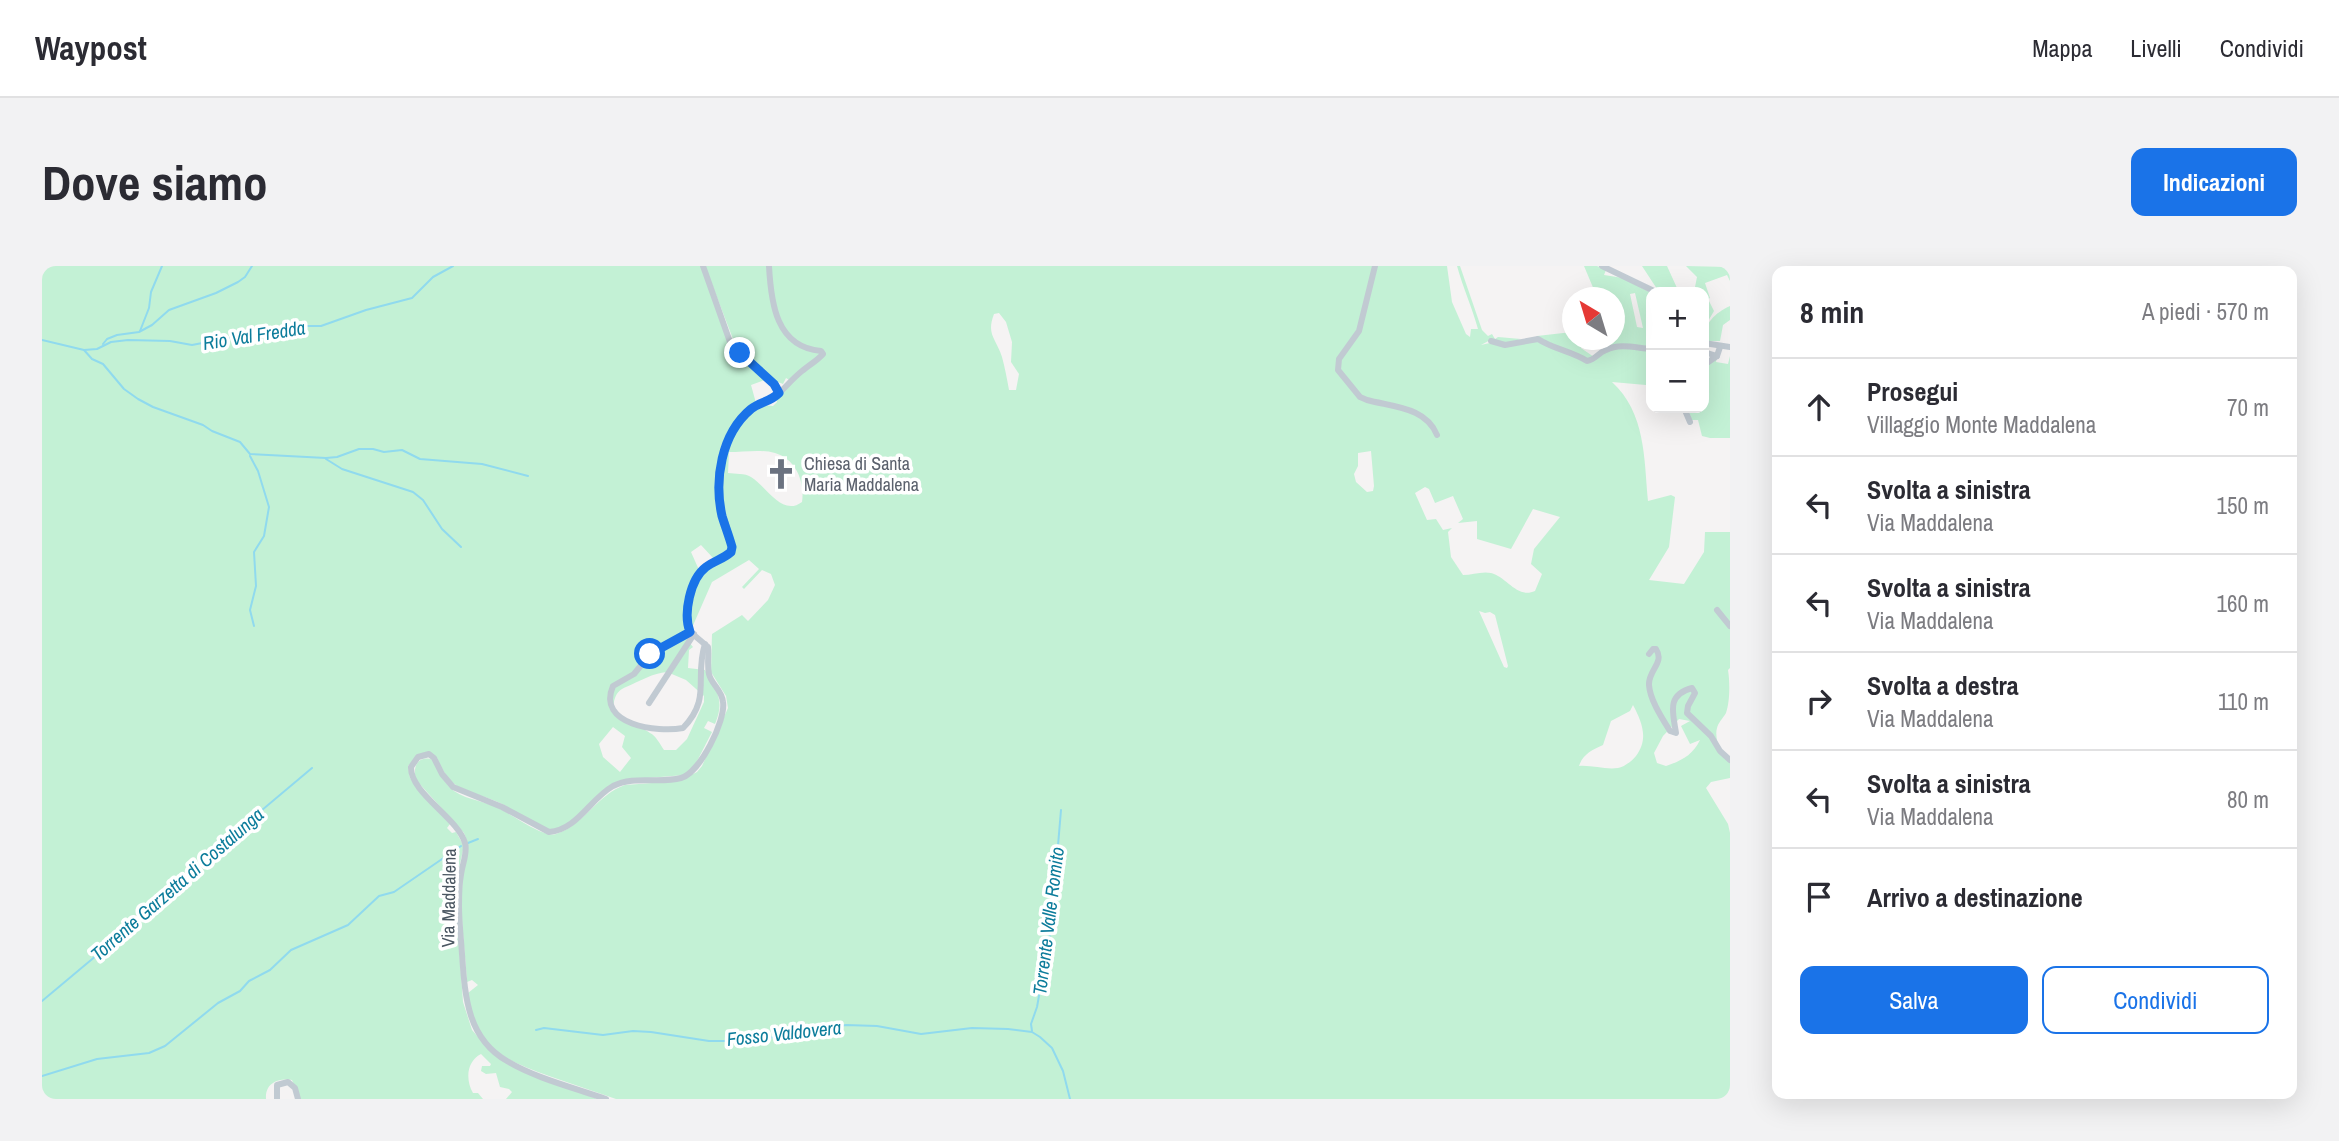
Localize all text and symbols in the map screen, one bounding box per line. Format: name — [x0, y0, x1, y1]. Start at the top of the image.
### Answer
text: Waypost — [35, 26, 147, 70]
text: Mappa — [2032, 32, 2092, 64]
text: Livelli — [2130, 32, 2182, 64]
text: Condividi — [2220, 32, 2304, 64]
button: Indicazioni — [2131, 148, 2297, 216]
text: Dove siamo — [42, 149, 268, 215]
north arrow — [1562, 287, 1625, 350]
map controls — [1646, 287, 1709, 413]
button: + — [1646, 287, 1709, 350]
text: 8 min — [1800, 292, 1864, 332]
text: A piedi · 570 m — [2142, 296, 2269, 327]
water label: Rio Val Fredda — [201, 314, 307, 356]
route end — [724, 337, 755, 368]
button: − — [1646, 350, 1709, 413]
text: Prosegui — [1867, 374, 1958, 409]
icon: ahead — [1800, 388, 1838, 426]
text: 70 m — [2227, 392, 2269, 423]
text: Villaggio Monte Maddalena — [1867, 409, 2096, 440]
place label: Chiesa di Santa Maria Maddalena — [804, 451, 919, 497]
church icon: Chiesa di Santa Maria Maddalena — [764, 457, 798, 491]
text: Svolta a sinistra — [1867, 472, 2031, 507]
icon: left — [1800, 486, 1838, 524]
text: 150 m — [2217, 490, 2269, 521]
text: Via Maddalena — [1867, 507, 1994, 538]
text: Svolta a sinistra — [1867, 570, 2031, 605]
icon: left — [1800, 584, 1838, 622]
text: 160 m — [2217, 588, 2269, 619]
text: Via Maddalena — [1867, 605, 1994, 636]
route start — [634, 638, 665, 669]
text: Svolta a destra — [1867, 668, 2019, 703]
icon: right — [1800, 682, 1838, 720]
text: 110 m — [2218, 686, 2269, 717]
text: Via Maddalena — [1867, 703, 1994, 734]
text: Svolta a sinistra — [1867, 766, 2031, 801]
icon: left — [1800, 780, 1838, 818]
text: 80 m — [2227, 784, 2269, 815]
water label: Torrente Garzetta di Costalunga — [85, 801, 269, 966]
text: Via Maddalena — [1867, 801, 1994, 832]
water label: Torrente Valle Romito — [1026, 845, 1070, 996]
street label: Via Maddalena — [435, 848, 462, 948]
icon: arrive — [1800, 878, 1838, 916]
text: Arrivo a destinazione — [1867, 880, 2083, 915]
button: Salva — [1800, 966, 2028, 1034]
button: Condividi — [2042, 966, 2269, 1034]
water label: Fosso Valdovera — [725, 1014, 843, 1052]

